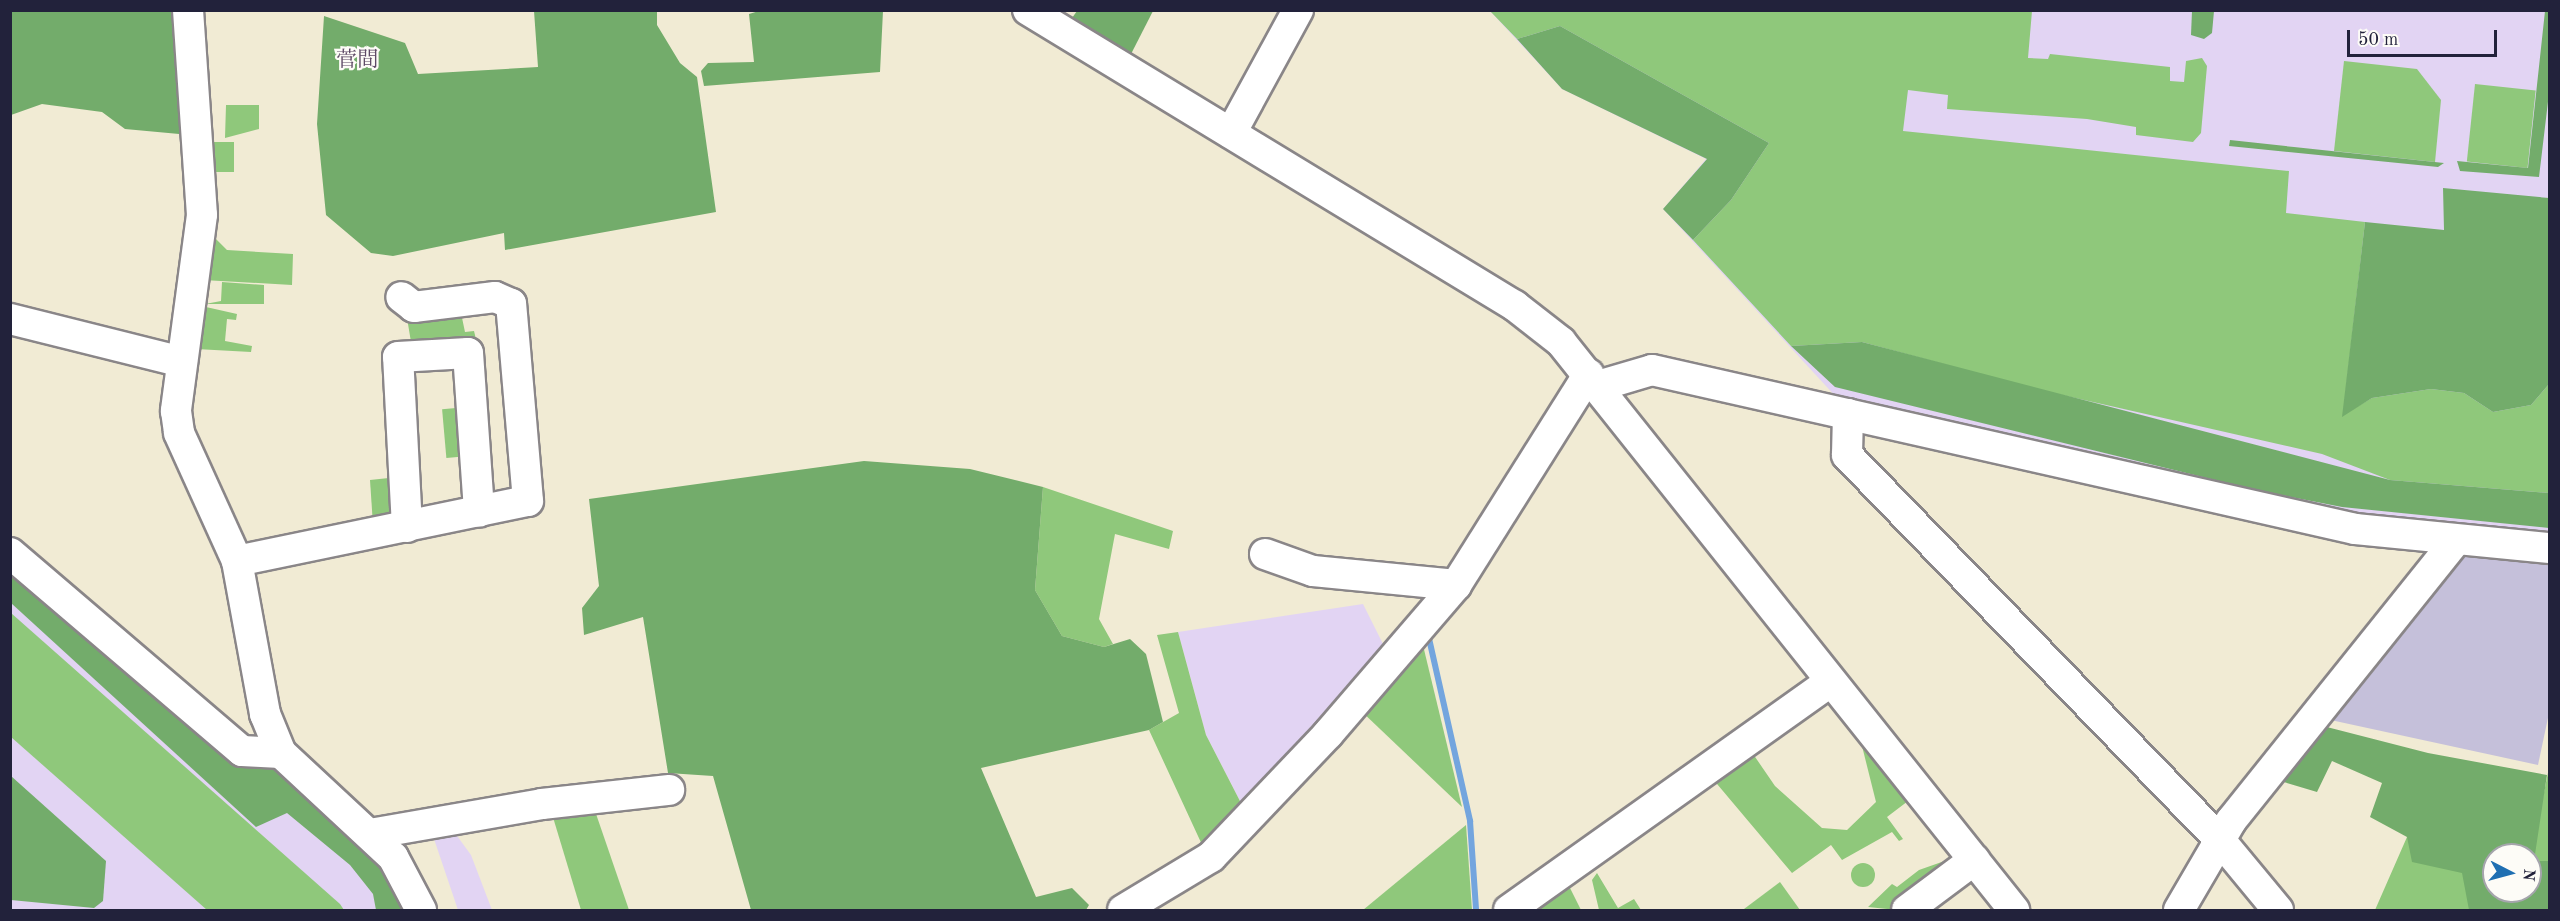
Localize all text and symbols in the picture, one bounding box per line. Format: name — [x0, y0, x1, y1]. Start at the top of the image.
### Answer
scale bar — [2350, 18, 2500, 56]
text: 50 m — [2358, 31, 2398, 49]
district label: 菅間 — [336, 48, 378, 74]
north arrow — [2482, 843, 2542, 903]
text: N — [2519, 868, 2537, 882]

